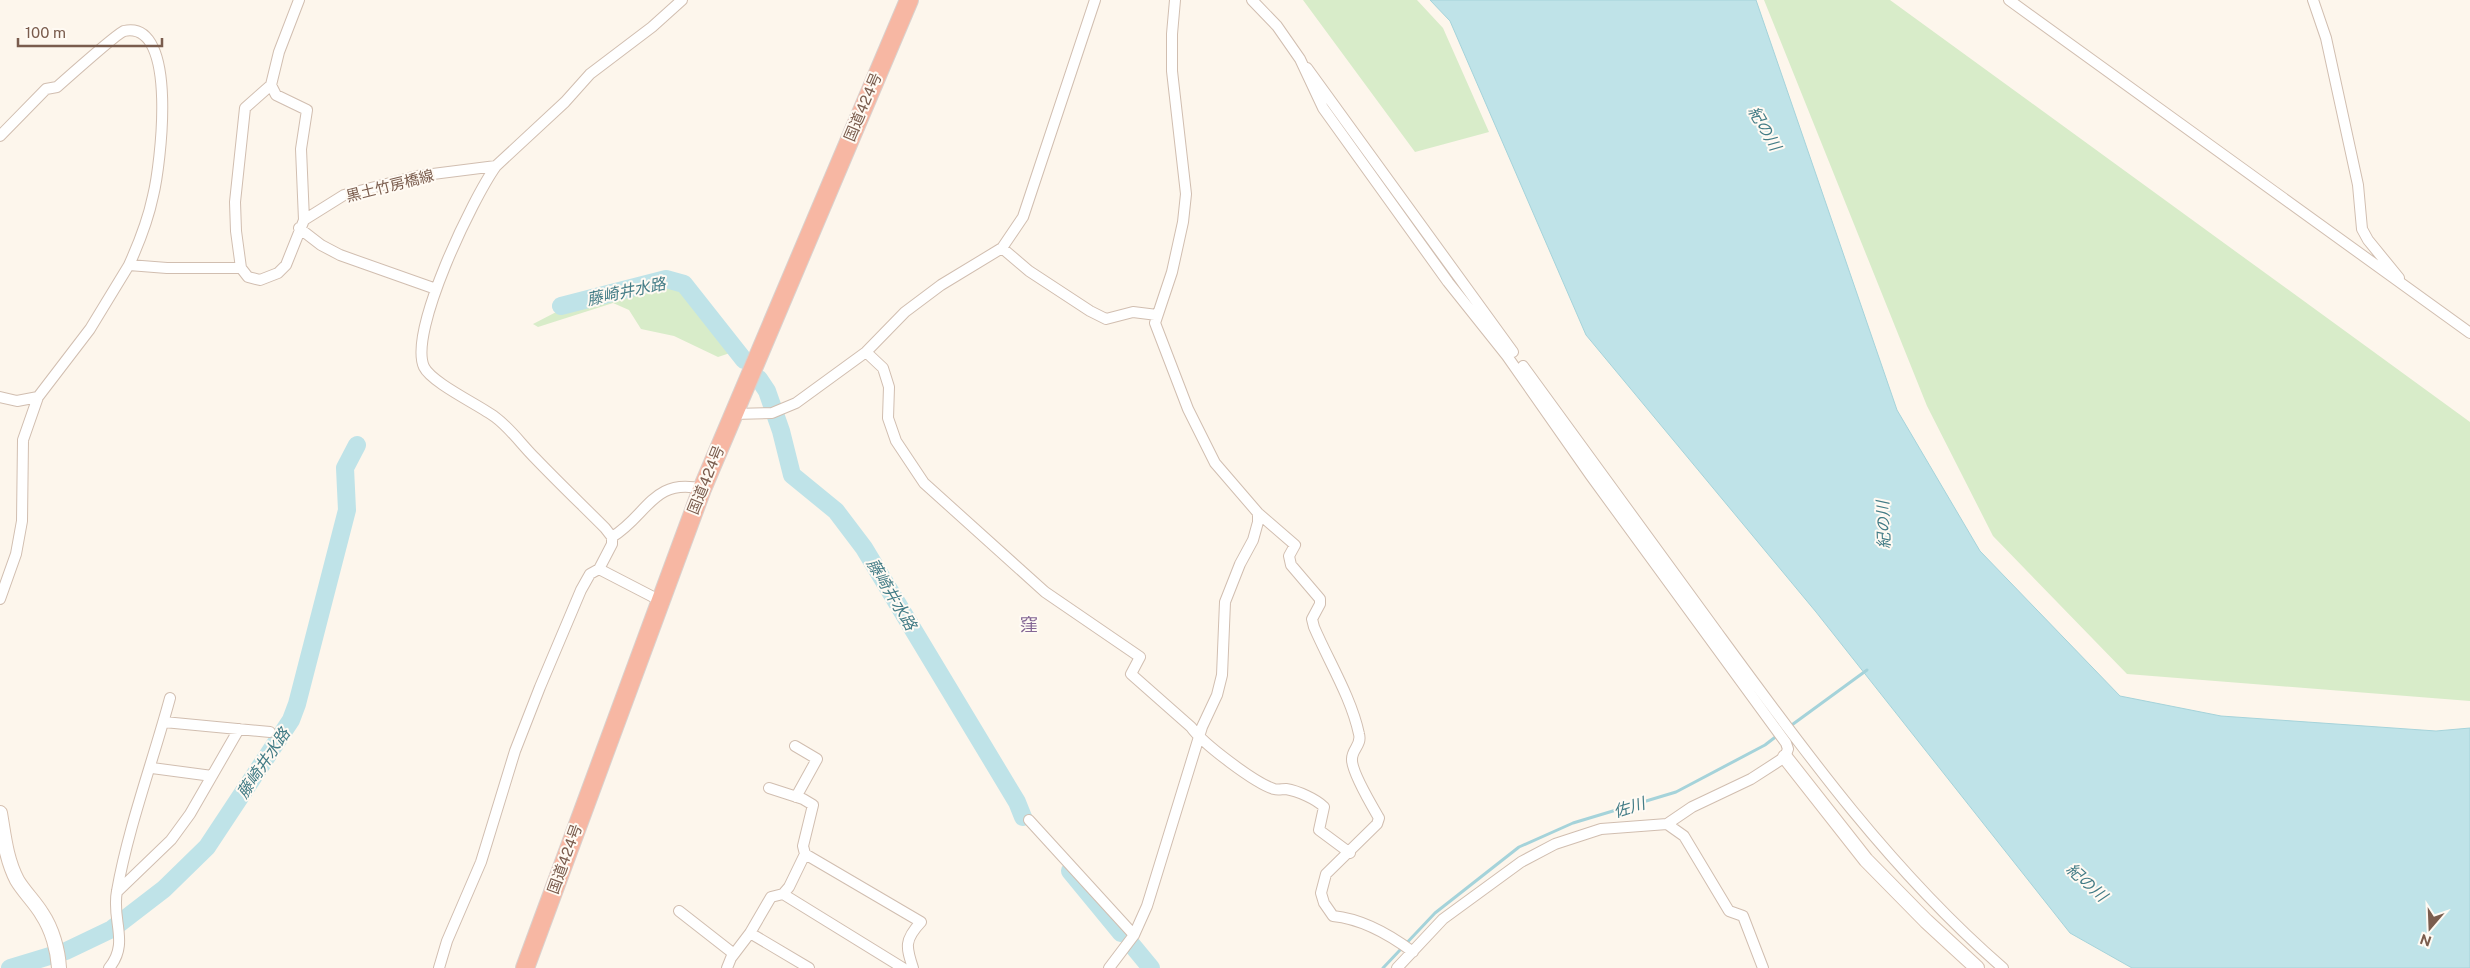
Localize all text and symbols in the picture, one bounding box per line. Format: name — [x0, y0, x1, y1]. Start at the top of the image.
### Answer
scale bar — [18, 15, 161, 47]
text: 100 m — [25, 24, 66, 41]
street label: 国道424号 — [840, 70, 885, 144]
water label: 紀の川 — [1744, 103, 1786, 156]
street label: 黒土竹房橋線 — [344, 166, 436, 205]
water label: 藤崎井水路 — [585, 273, 669, 309]
street label: 国道424号 — [684, 443, 727, 517]
water label: 紀の川 — [1873, 499, 1894, 549]
water label: 藤崎井水路 — [863, 555, 921, 635]
district label: 窪 — [1020, 614, 1038, 635]
water label: 藤崎井水路 — [233, 723, 295, 802]
water label: 佐川 — [1611, 793, 1649, 821]
street label: 国道424号 — [544, 822, 585, 896]
water label: 紀の川 — [2062, 859, 2112, 907]
north arrow — [2405, 903, 2455, 953]
text: N — [2418, 931, 2434, 950]

